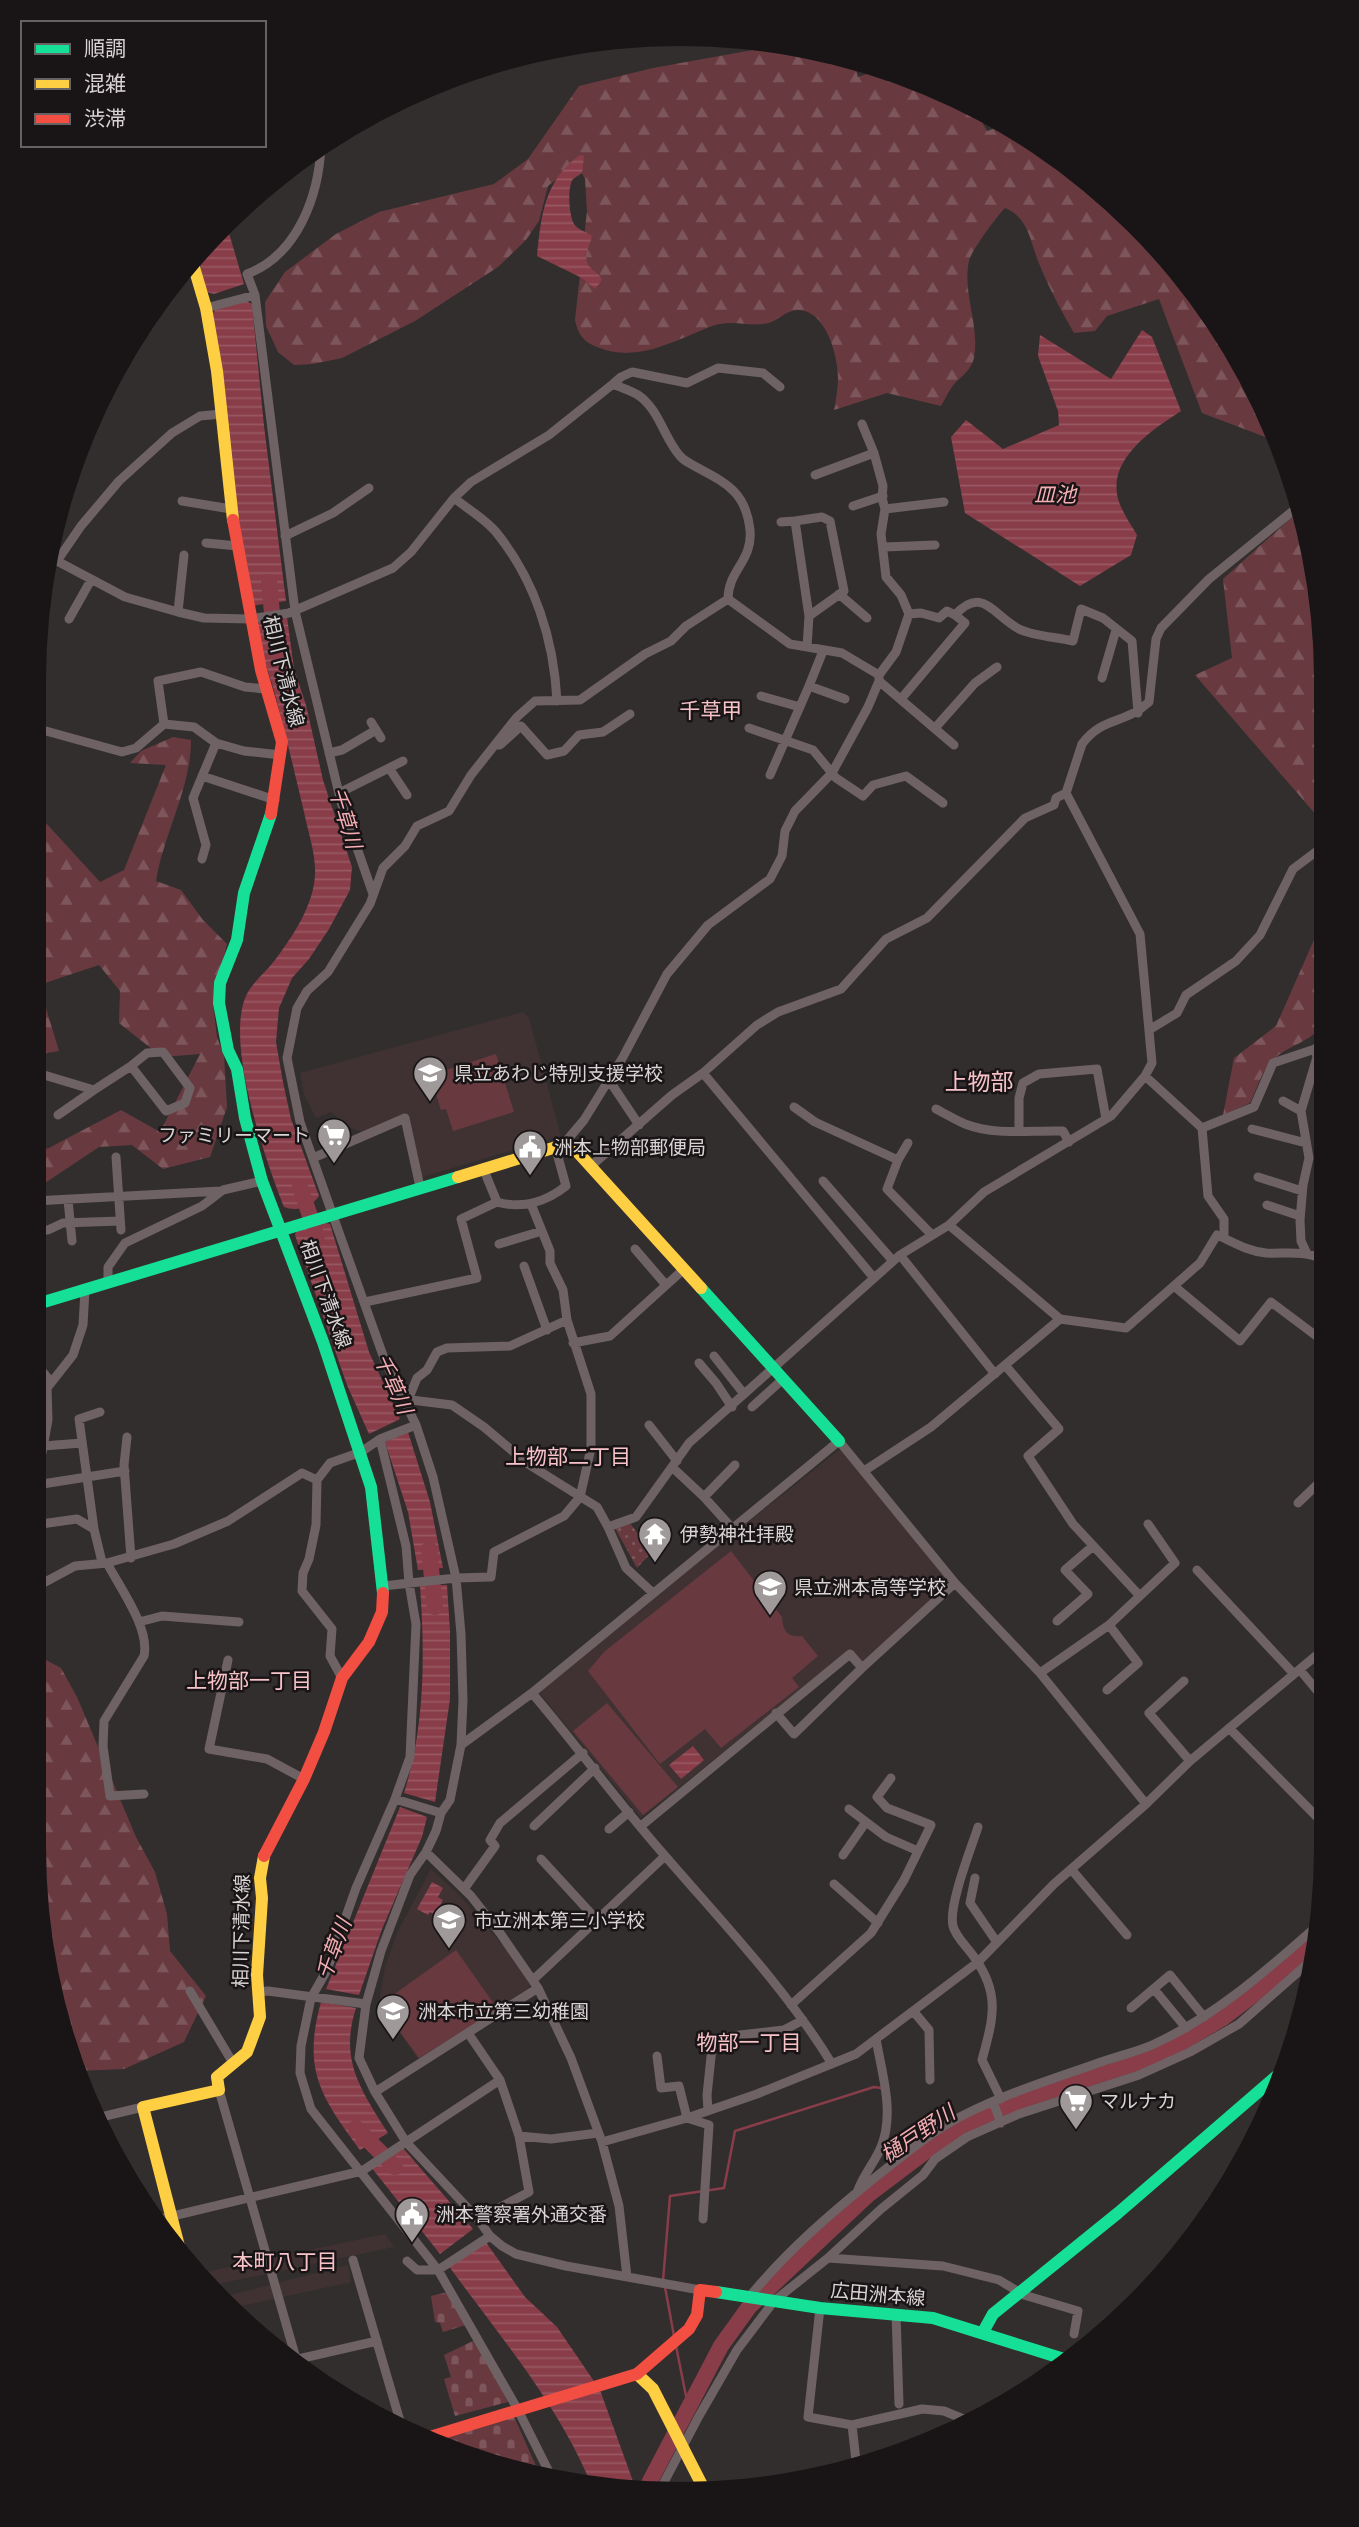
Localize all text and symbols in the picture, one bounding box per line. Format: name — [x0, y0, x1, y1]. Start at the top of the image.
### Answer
legend — [21, 21, 266, 147]
text: 順調 — [84, 36, 126, 61]
text: 混雑 — [84, 71, 126, 96]
text: 渋滞 — [84, 106, 126, 131]
water label: 皿池 — [1034, 482, 1078, 507]
street label: 相川下清水線 — [260, 613, 308, 729]
district label: 千草甲 — [680, 698, 743, 723]
water label: 千草川 — [324, 784, 367, 854]
school or university icon: 県立あわじ特別支援学校 — [411, 1054, 449, 1103]
place label: 県立あわじ特別支援学校 — [454, 1062, 663, 1084]
district label: 上物部 — [945, 1068, 1014, 1095]
supermarket icon: ファミリーマート — [315, 1116, 353, 1165]
place label: ファミリーマート — [158, 1124, 310, 1146]
public building icon: 洲本上物部郵便局 — [511, 1128, 549, 1177]
place label: 洲本上物部郵便局 — [554, 1136, 706, 1158]
street label: 相川下清水線 — [296, 1237, 356, 1351]
water label: 千草川 — [369, 1350, 419, 1419]
district label: 上物部二丁目 — [505, 1444, 631, 1469]
temple icon: 伊勢神社拝殿 — [636, 1515, 674, 1564]
place label: 伊勢神社拝殿 — [680, 1523, 794, 1545]
school or university icon: 県立洲本高等学校 — [751, 1568, 789, 1617]
place label: 県立洲本高等学校 — [794, 1576, 946, 1598]
district label: 上物部一丁目 — [186, 1668, 312, 1693]
street label: 相川下清水線 — [229, 1874, 253, 1988]
school or university icon: 市立洲本第三小学校 — [430, 1901, 468, 1950]
place label: 市立洲本第三小学校 — [474, 1909, 645, 1931]
water label: 千草川 — [311, 1913, 357, 1983]
school or university icon: 洲本市立第三幼稚園 — [374, 1992, 412, 2041]
place label: 洲本市立第三幼稚園 — [418, 2000, 589, 2022]
district label: 物部一丁目 — [697, 2030, 802, 2055]
supermarket icon: マルナカ — [1057, 2082, 1095, 2131]
place label: マルナカ — [1100, 2090, 1176, 2112]
water label: 樋戸野川 — [876, 2099, 961, 2167]
public building icon: 洲本警察署外通交番 — [393, 2195, 431, 2244]
place label: 洲本警察署外通交番 — [436, 2203, 607, 2225]
district label: 本町八丁目 — [233, 2249, 338, 2274]
street label: 広田洲本線 — [830, 2279, 926, 2309]

